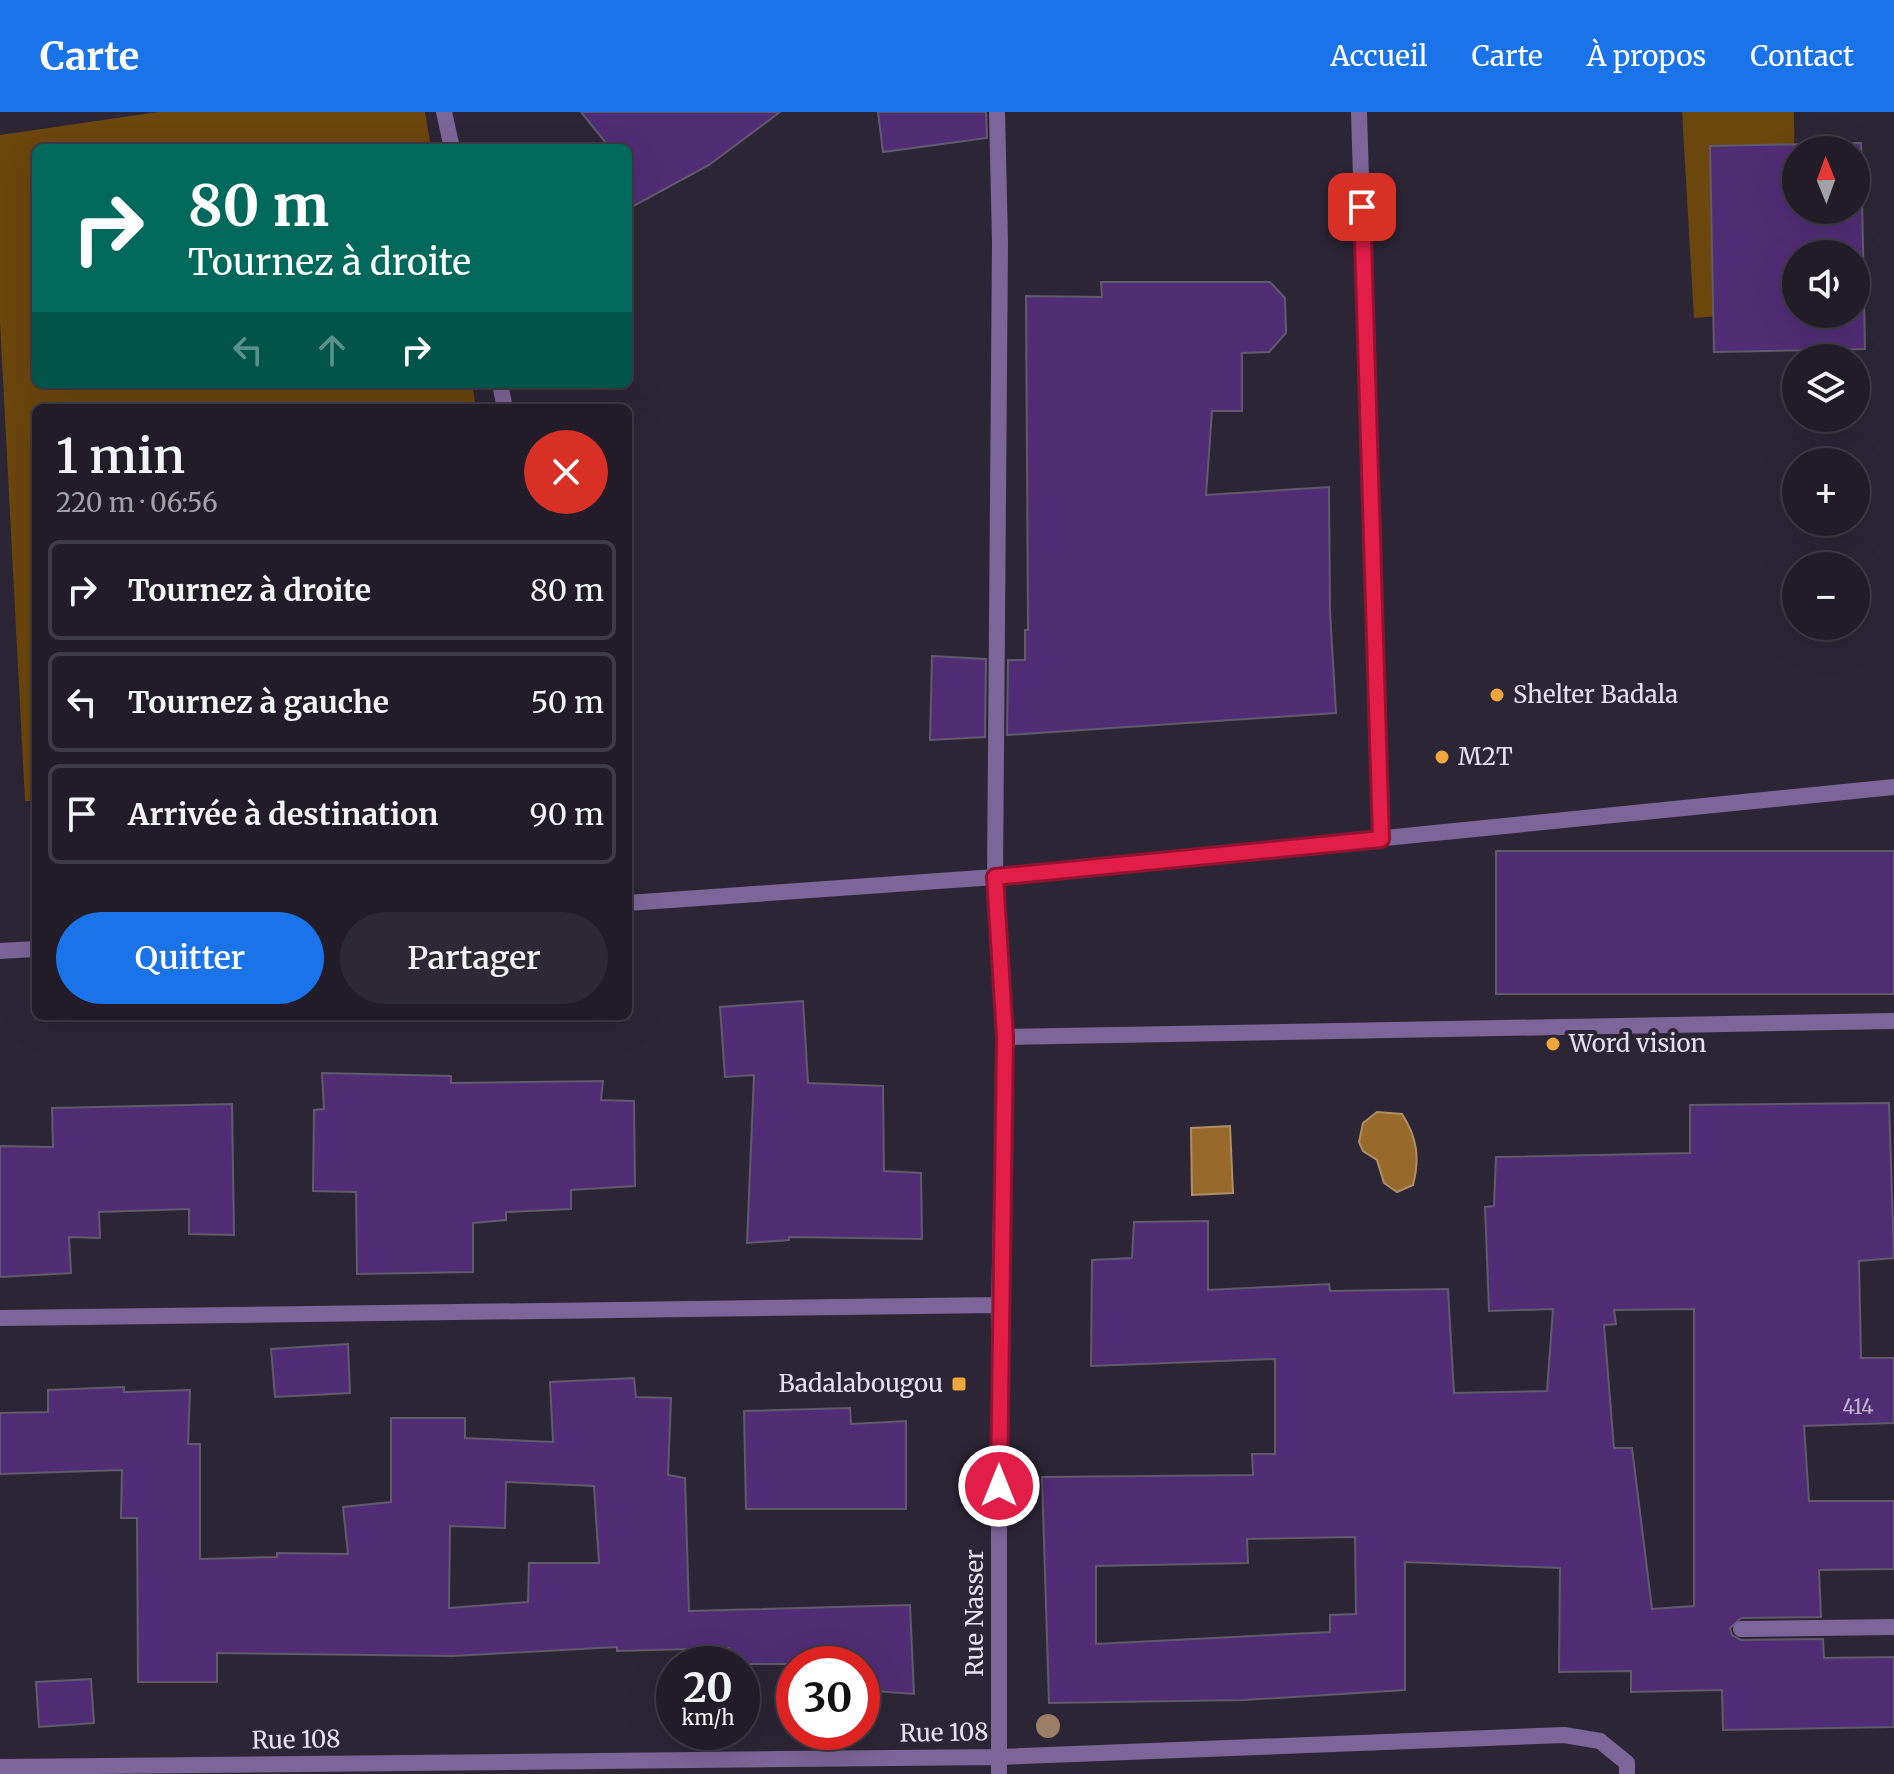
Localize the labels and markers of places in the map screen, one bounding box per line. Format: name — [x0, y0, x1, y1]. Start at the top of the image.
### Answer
pin — [1328, 173, 1396, 241]
place label: Shelter Badala — [1513, 679, 1678, 710]
marker: Shelter Badala — [1488, 686, 1506, 704]
place label: M2T — [1458, 741, 1513, 772]
marker: M2T — [1433, 748, 1451, 766]
place label: Word vision — [1568, 1028, 1707, 1059]
marker: Word vision — [1544, 1035, 1562, 1053]
place label: Badalabougou — [778, 1368, 943, 1399]
marker: Badalabougou — [950, 1375, 968, 1393]

